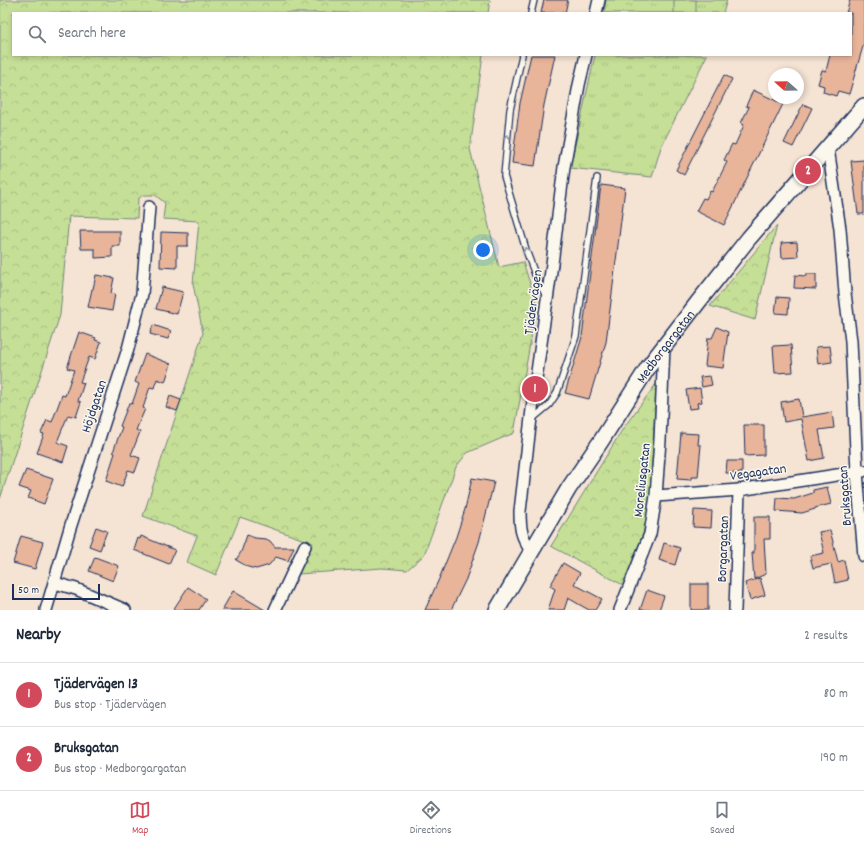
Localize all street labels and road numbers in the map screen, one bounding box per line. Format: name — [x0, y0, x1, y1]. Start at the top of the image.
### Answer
street label: Tjädervägen — [520, 268, 548, 336]
street label: Medborgargatan — [632, 306, 701, 388]
street label: Höjdgatan — [77, 378, 113, 436]
street label: Moreliusgatan — [629, 442, 657, 518]
street label: Vegagatan — [729, 459, 788, 487]
street label: Bruksgatan — [834, 465, 858, 527]
street label: Borgargatan — [713, 515, 735, 583]

